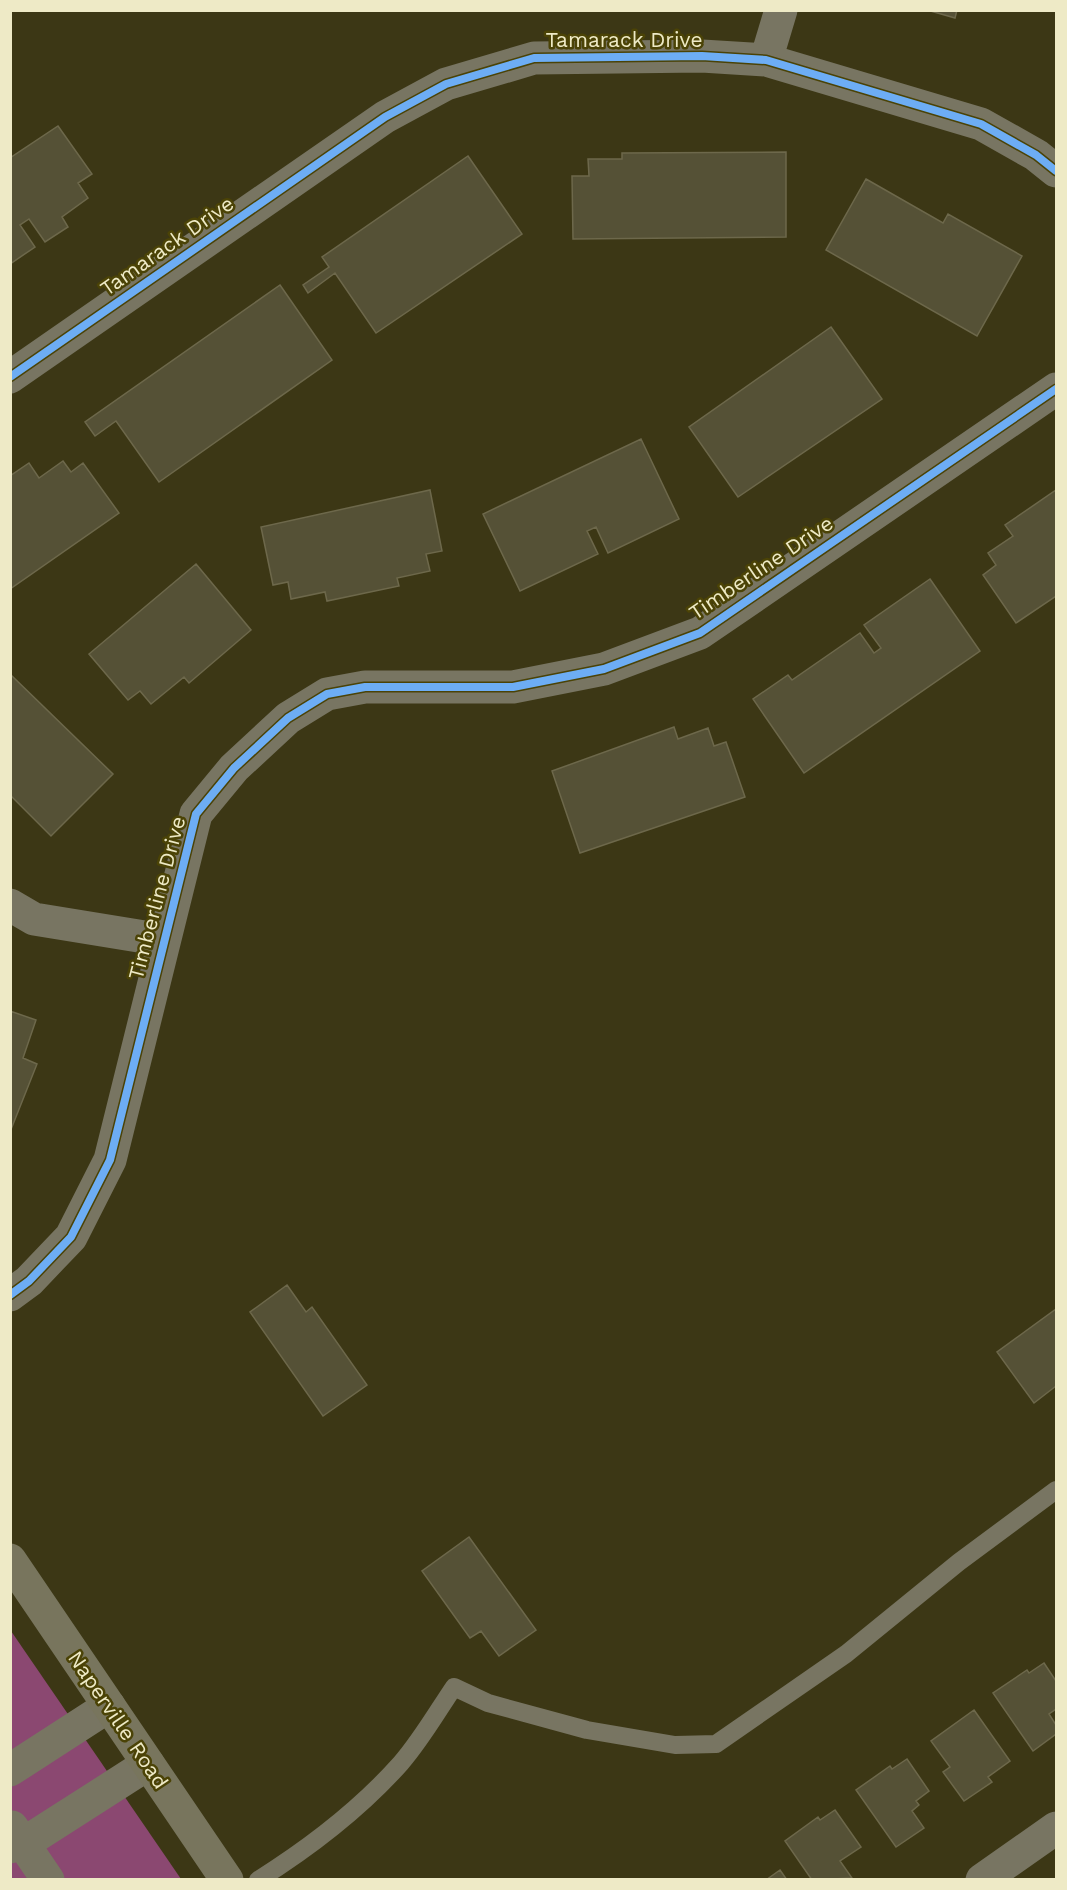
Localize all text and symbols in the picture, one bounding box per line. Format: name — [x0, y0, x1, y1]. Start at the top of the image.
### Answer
street label: Tamarack Drive — [545, 27, 703, 52]
street label: Tamarack Drive — [95, 190, 238, 301]
street label: Timberline Drive — [684, 510, 837, 625]
street label: Timberline Drive — [123, 813, 190, 982]
street label: Naperville Road — [63, 1646, 174, 1793]

